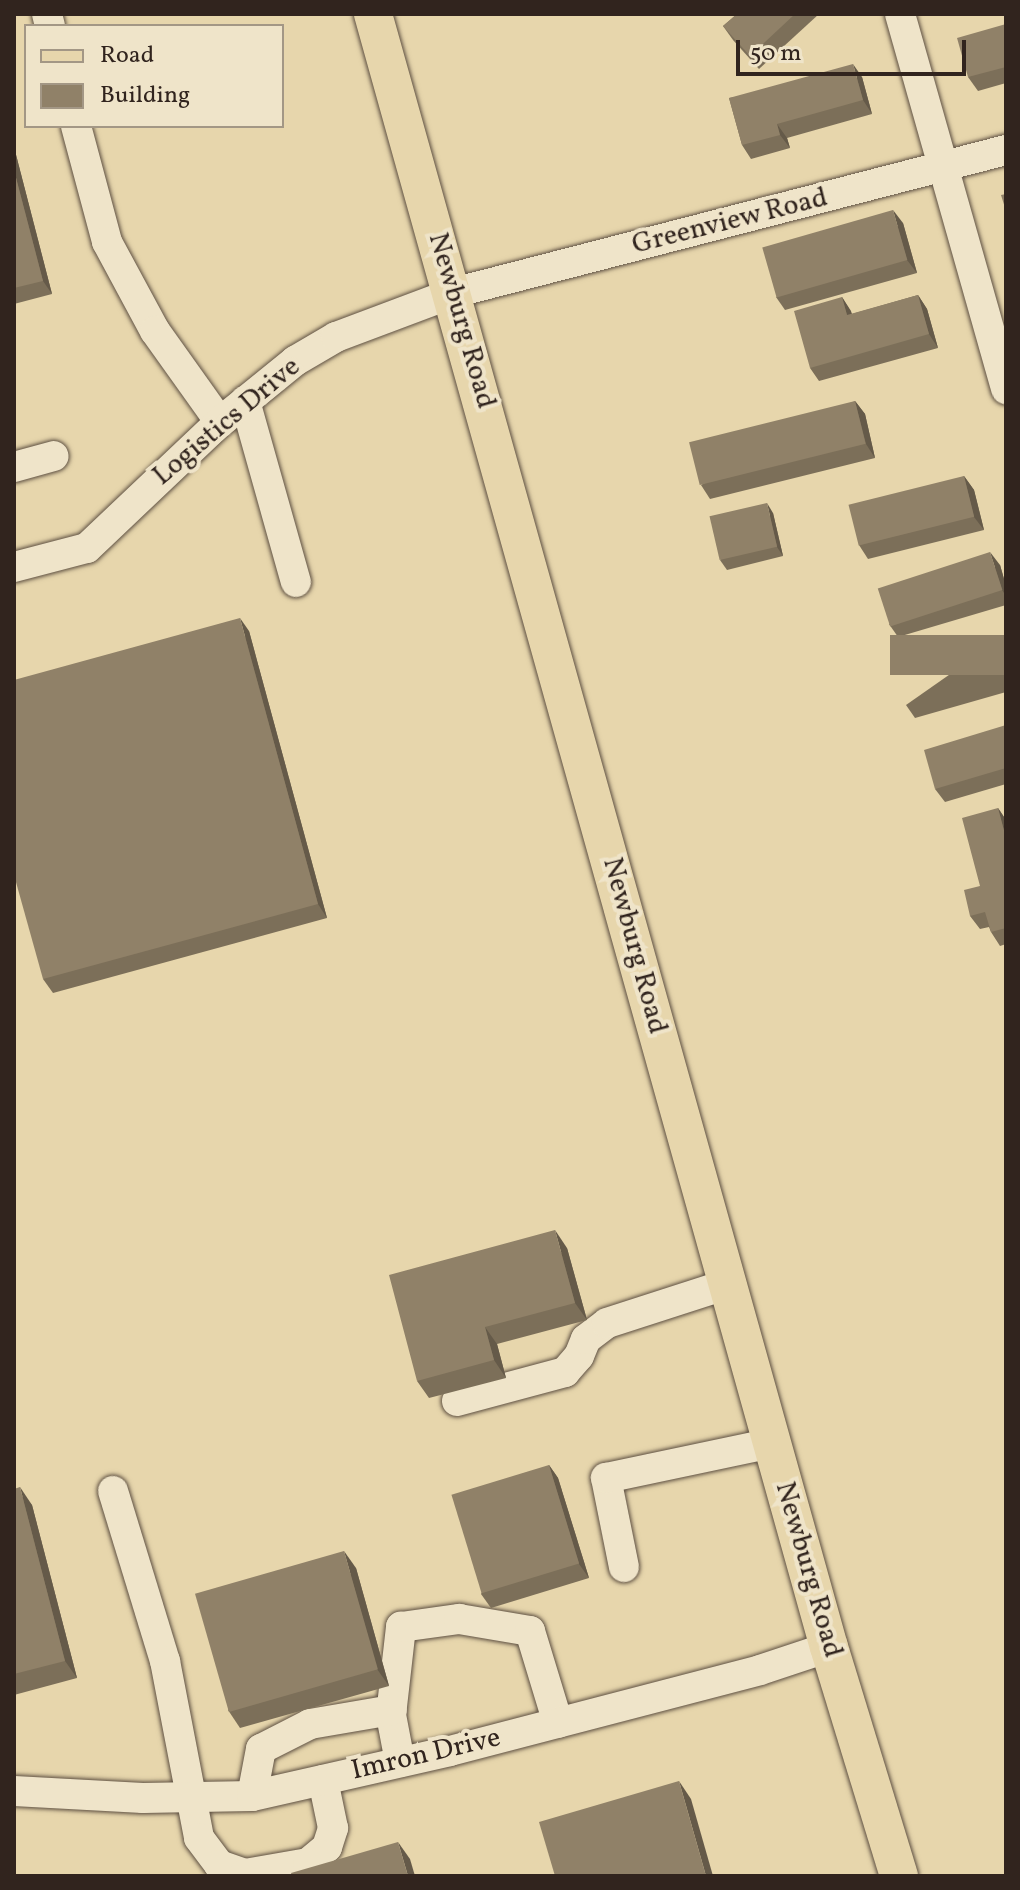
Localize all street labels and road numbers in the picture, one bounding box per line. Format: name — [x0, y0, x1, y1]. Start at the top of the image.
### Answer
street label: Greenview Road — [628, 181, 832, 263]
street label: Newburg Road — [420, 229, 502, 413]
street label: Logistics Drive — [146, 351, 308, 493]
street label: Newburg Road — [594, 854, 674, 1038]
street label: Newburg Road — [767, 1478, 849, 1662]
street label: Imron Drive — [348, 1722, 504, 1788]

